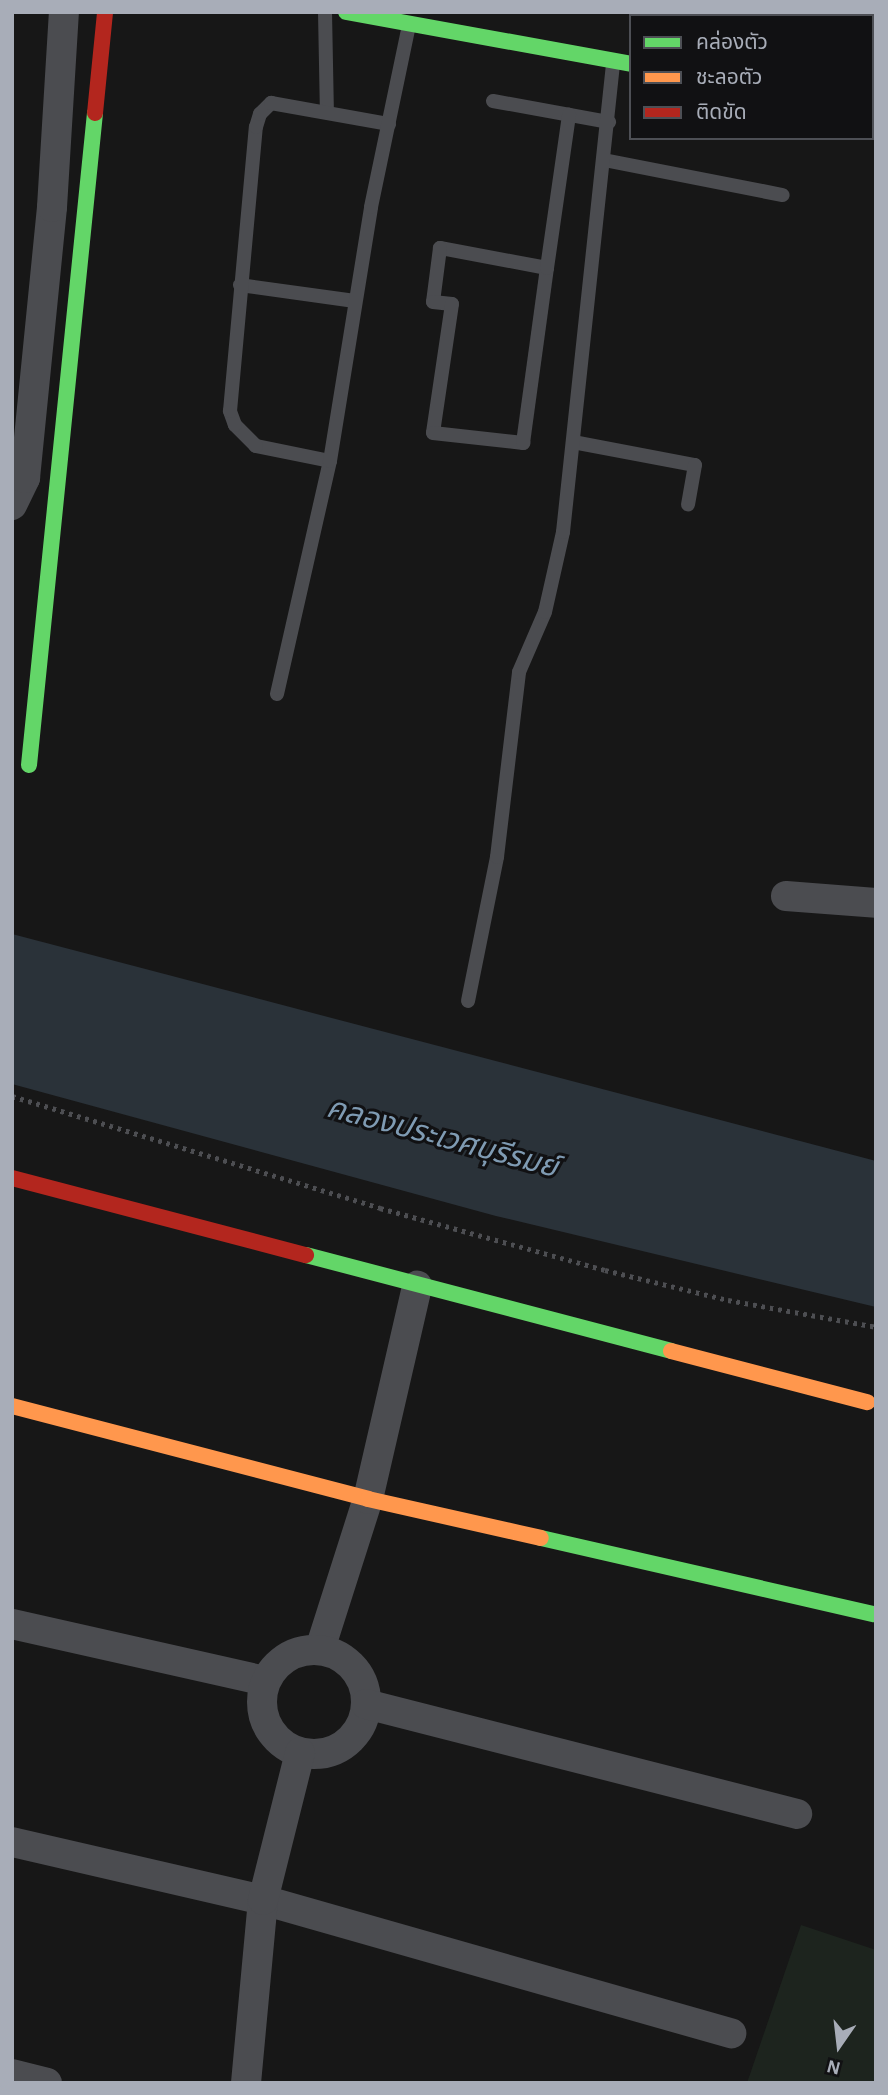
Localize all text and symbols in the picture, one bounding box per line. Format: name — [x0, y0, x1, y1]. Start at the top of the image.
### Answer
legend — [629, 14, 874, 140]
text: คล่องตัว — [696, 32, 768, 53]
text: ชะลอตัว — [696, 67, 762, 88]
text: ติดขัด — [696, 102, 747, 123]
water label: คลองประเวศบุรีรมย์ — [323, 1090, 561, 1186]
north arrow — [804, 2011, 874, 2081]
text: N — [825, 2056, 843, 2078]

